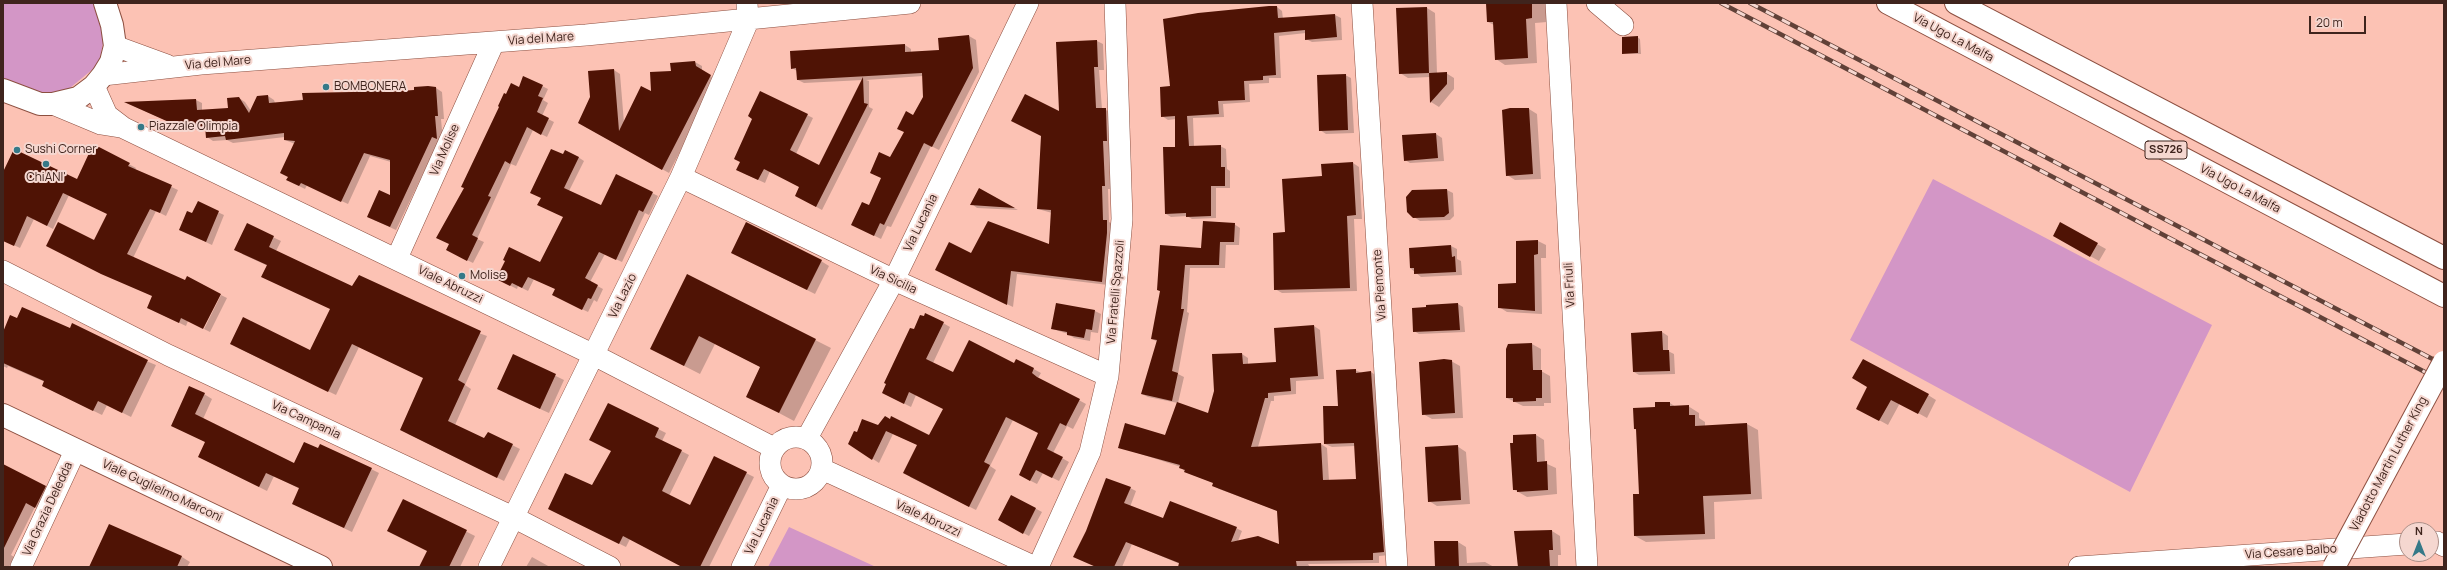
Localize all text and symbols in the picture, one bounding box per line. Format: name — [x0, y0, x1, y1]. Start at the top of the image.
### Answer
scale bar — [2311, 8, 2368, 34]
street label: Via Ugo La Malfa — [1910, 11, 1996, 65]
text: 20 m — [2316, 14, 2343, 31]
street label: Via del Mare — [507, 30, 575, 48]
street label: Via del Mare — [184, 53, 252, 73]
place label: BOMBONERA — [334, 80, 406, 94]
marker: BOMBONERA — [321, 82, 331, 92]
place label: Piazzale Olimpia — [149, 120, 238, 134]
marker: Piazzale Olimpia — [136, 122, 146, 132]
street label: Via Molise — [427, 122, 463, 178]
road number: SS726 — [2145, 141, 2187, 159]
place label: Sushi Corner — [25, 143, 97, 157]
marker: Sushi Corner — [12, 145, 22, 155]
marker: ChiANI' — [41, 159, 51, 169]
street label: Via Ugo La Malfa — [2197, 162, 2283, 216]
place label: ChiANI' — [26, 171, 66, 185]
street label: Via Lucania — [901, 192, 941, 254]
street label: Via Fratelli Spazzoli — [1104, 239, 1128, 345]
street label: Via Piemonte — [1370, 249, 1390, 321]
street label: Via Friuli — [1562, 262, 1578, 308]
street label: Viale Abruzzi — [415, 263, 485, 307]
street label: Via Sicilia — [867, 263, 919, 297]
place label: Molise — [470, 269, 506, 283]
marker: Molise — [457, 271, 467, 281]
street label: Via Lazio — [606, 271, 640, 321]
street label: Viadotto Martin Luther King — [2347, 394, 2431, 534]
street label: Via Campania — [269, 398, 343, 442]
street label: Viale Guglielmo Marconi — [100, 457, 224, 525]
street label: Via Grazia Deledda — [20, 460, 76, 558]
street label: Via Lucania — [742, 495, 782, 557]
street label: Viale Abruzzi — [893, 498, 963, 540]
north arrow — [2399, 522, 2439, 562]
text: N — [2415, 523, 2423, 538]
street label: Via Cesare Balbo — [2245, 542, 2337, 562]

